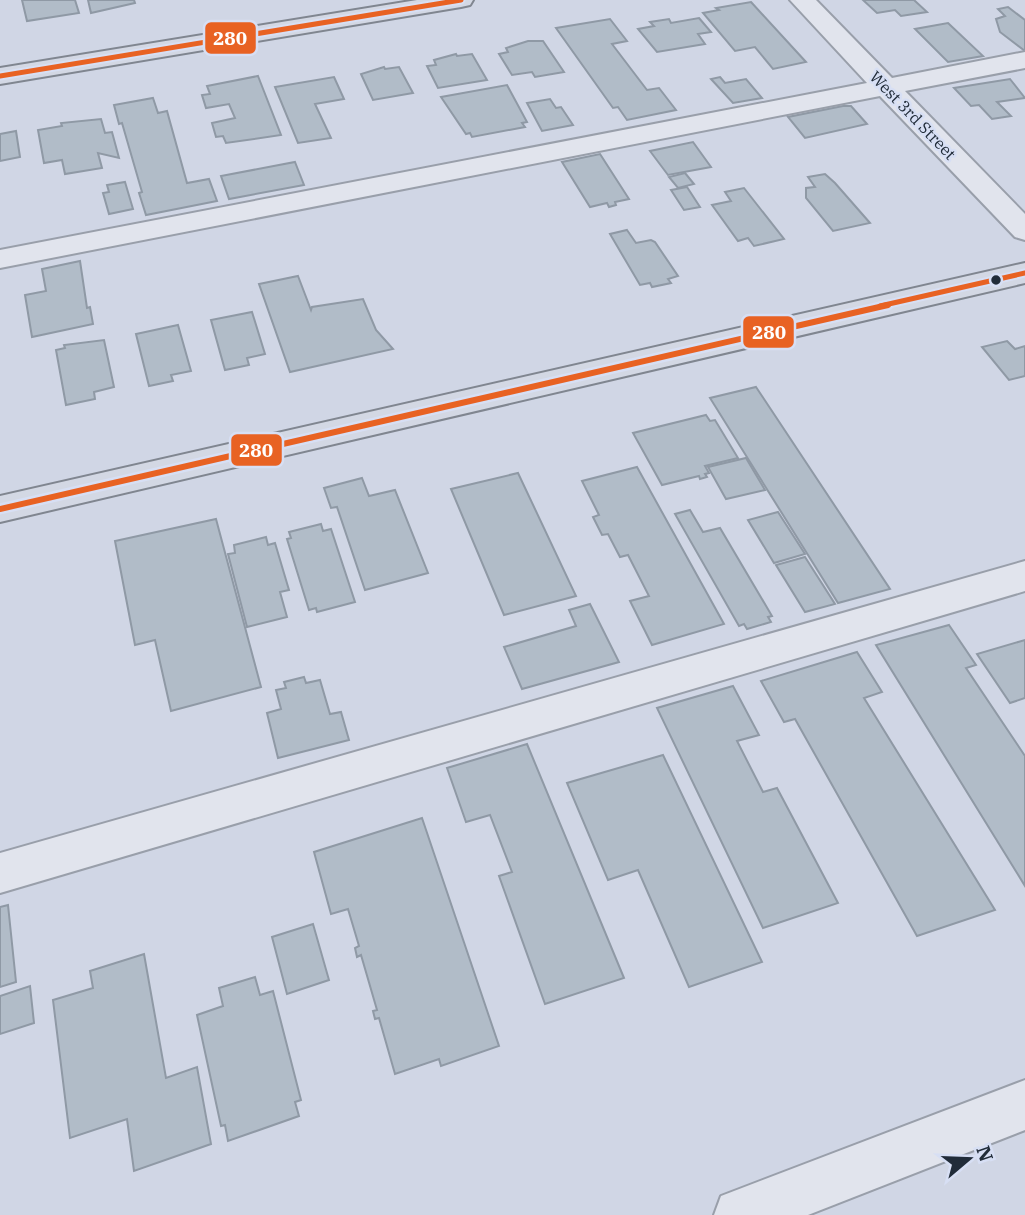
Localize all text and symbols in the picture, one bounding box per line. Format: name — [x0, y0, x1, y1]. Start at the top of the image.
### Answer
line badge: 280 — [204, 21, 257, 55]
text: 280 — [213, 26, 247, 50]
street label: West 3rd Street — [866, 67, 961, 164]
unlabelled marker — [989, 273, 1003, 287]
line badge: 280 — [742, 315, 795, 349]
text: 280 — [752, 320, 786, 344]
line badge: 280 — [230, 433, 283, 467]
text: 280 — [239, 438, 273, 462]
north arrow — [934, 1124, 1004, 1194]
text: N — [971, 1142, 999, 1164]

